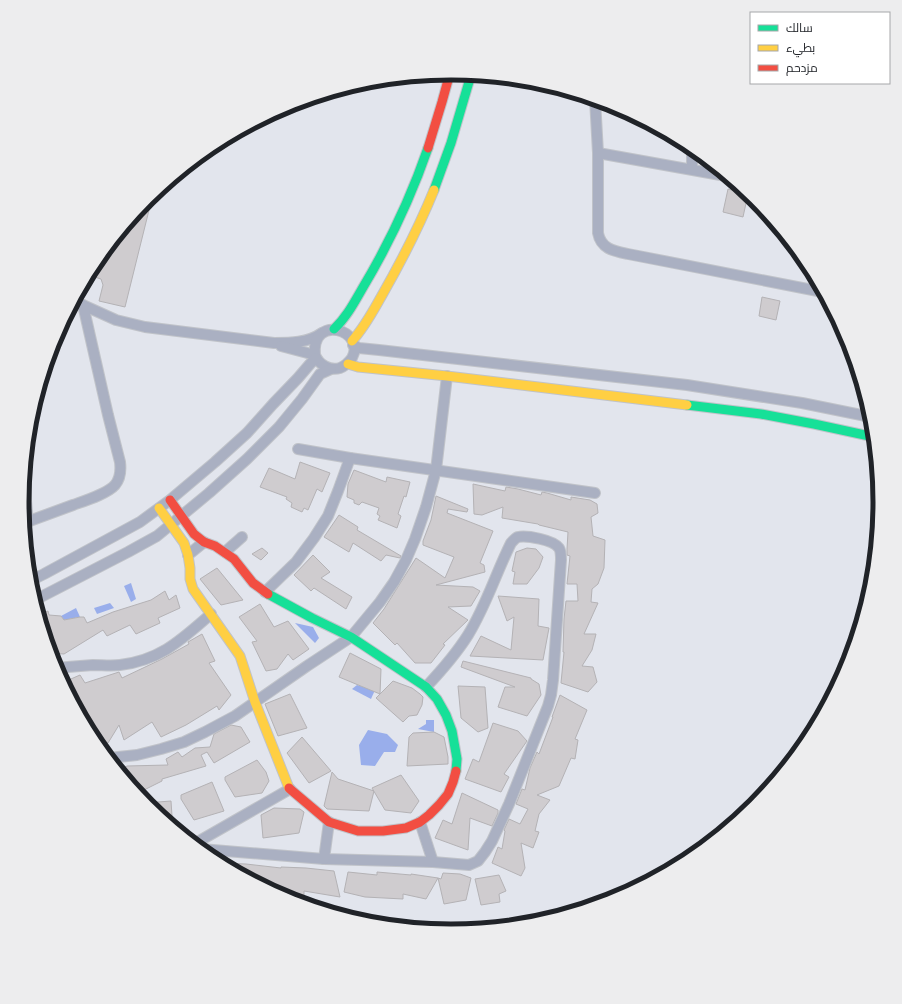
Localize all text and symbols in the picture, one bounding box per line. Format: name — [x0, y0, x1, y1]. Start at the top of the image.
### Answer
legend — [750, 12, 890, 84]
text: سالك — [786, 20, 813, 34]
text: بطيء — [786, 40, 815, 58]
text: مزدحم — [786, 60, 818, 76]

